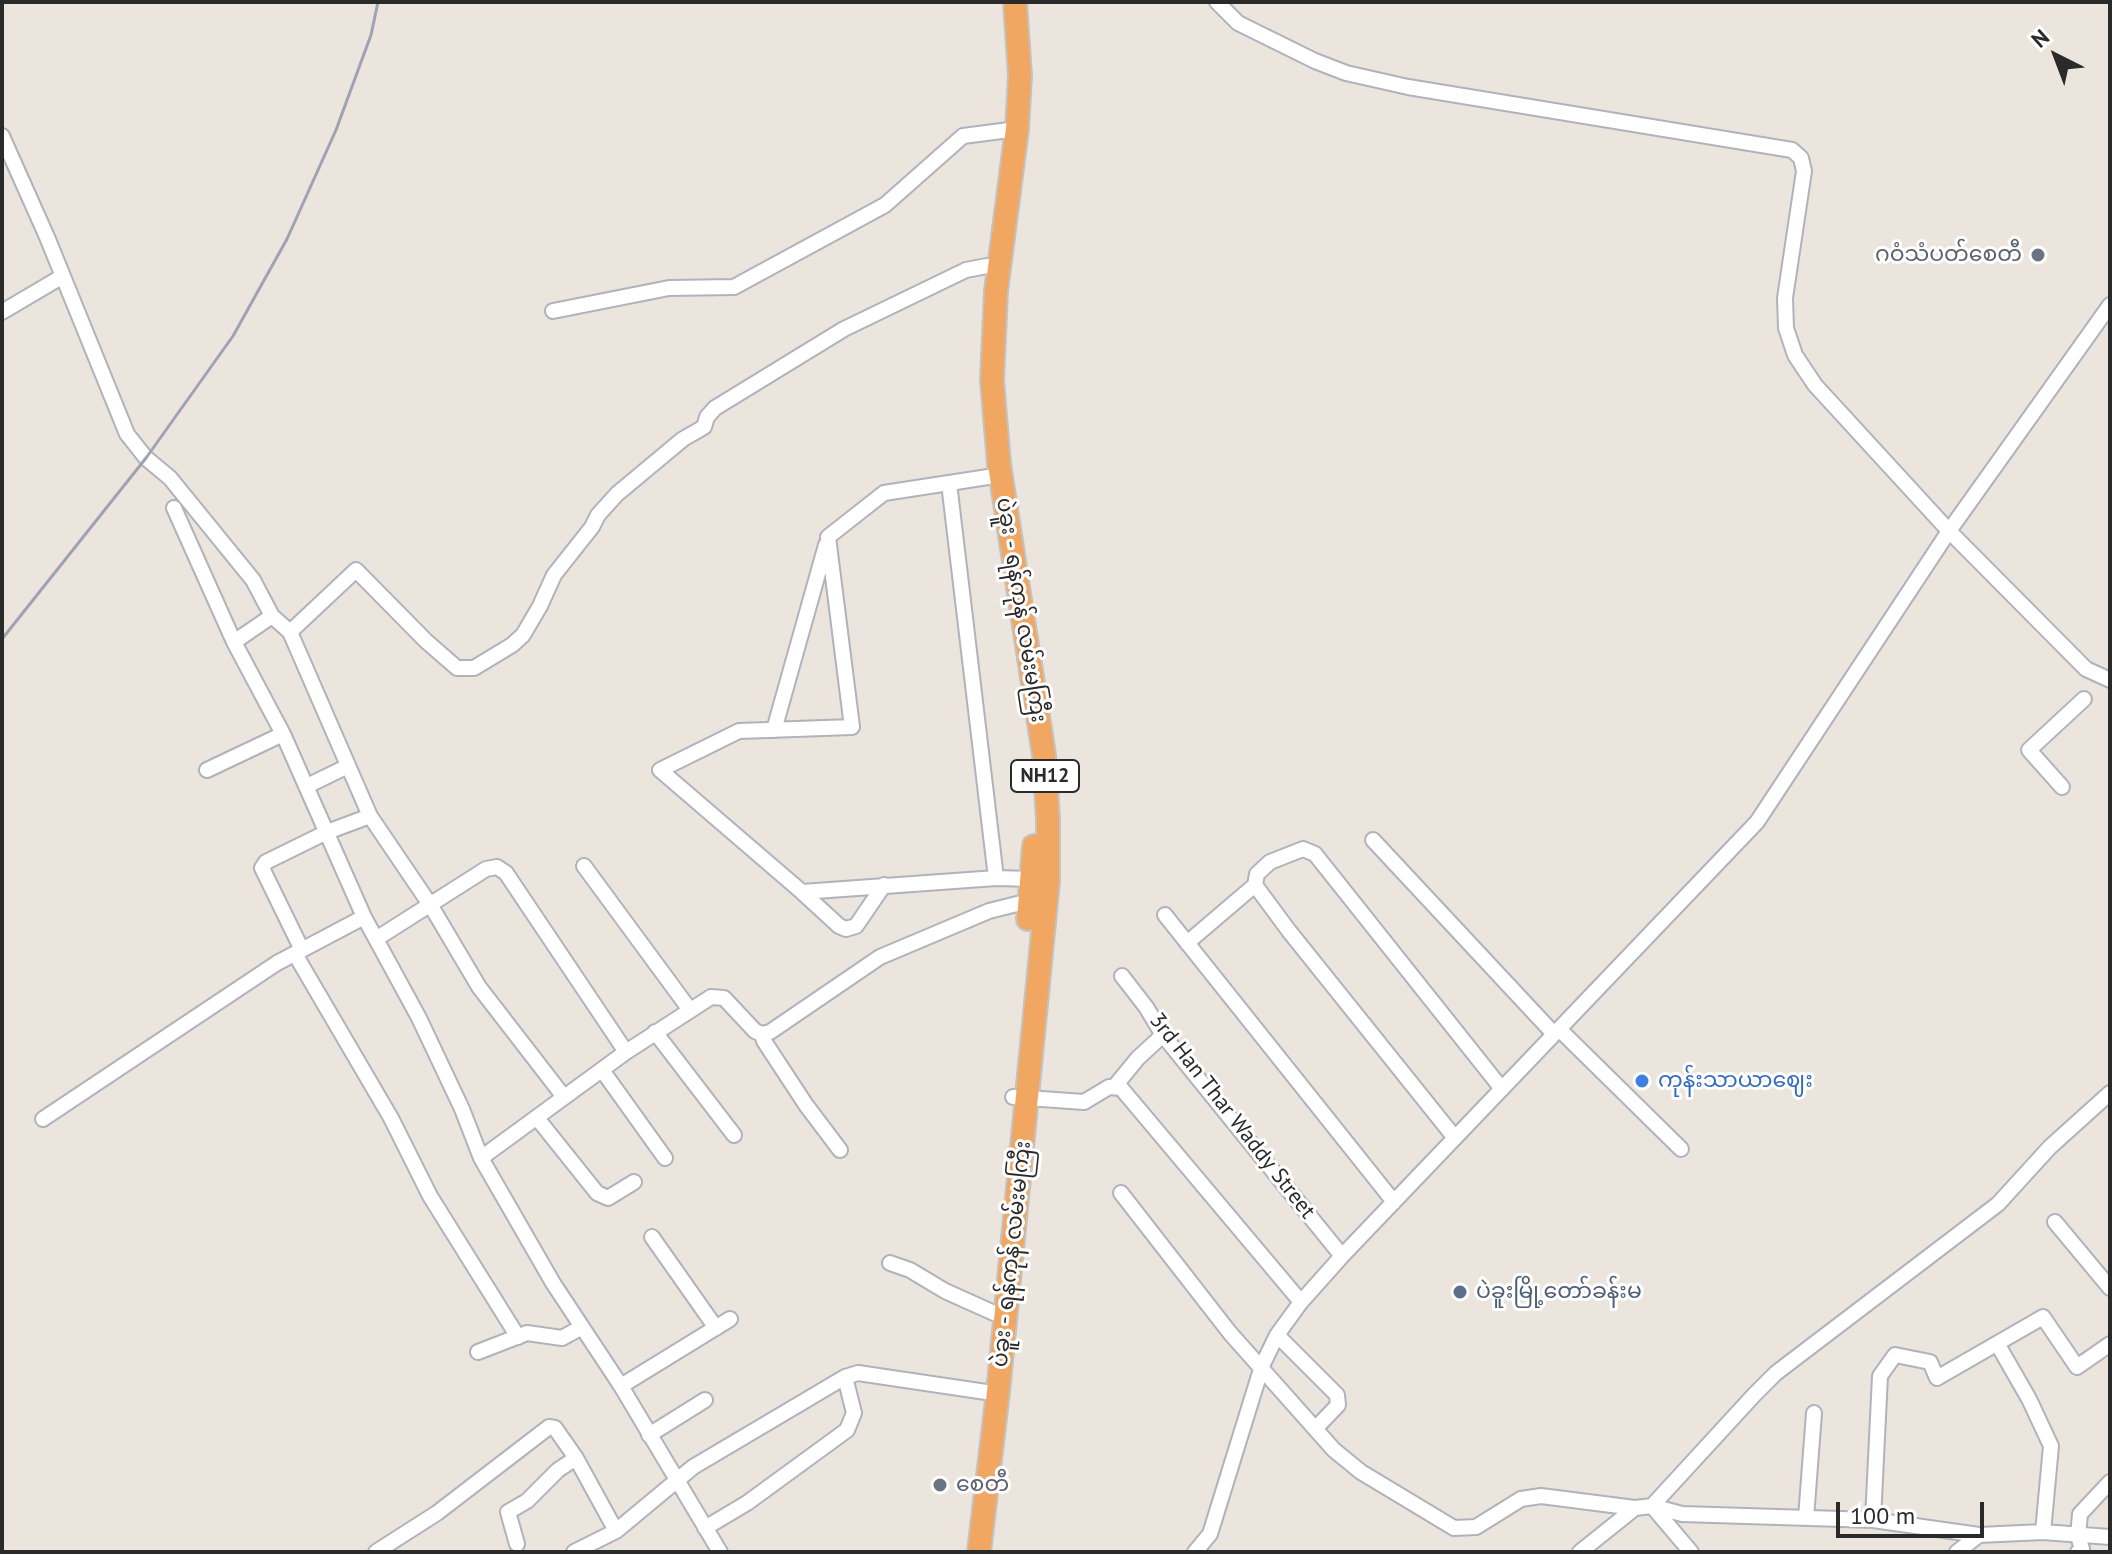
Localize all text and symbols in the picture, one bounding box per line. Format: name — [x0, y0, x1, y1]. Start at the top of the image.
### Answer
north arrow — [2016, 16, 2096, 96]
text: N — [2025, 23, 2055, 53]
place label: ဂဝံသံပတ်စေတီ — [1875, 242, 2022, 268]
marker: ဂဝံသံပတ်စေတီ — [2029, 246, 2047, 264]
street label: ပဲခူး - ရန်ကုန် လမ်းမကြီး — [990, 496, 1052, 724]
road number: NH12 — [1011, 760, 1079, 792]
street label: 3rd Han Thar Waddy Street — [1144, 1008, 1320, 1224]
place label: ကုန်းသာယာဈေး — [1658, 1068, 1813, 1094]
marker: ကုန်းသာယာဈေး — [1633, 1072, 1651, 1090]
street label: ပဲခူး - ရန်ကုန် လမ်းမကြီး — [987, 1140, 1037, 1368]
place label: ပဲခူးမြို့တော်ခန်းမ — [1476, 1279, 1642, 1305]
marker: ပဲခူးမြို့တော်ခန်းမ — [1451, 1283, 1469, 1301]
place label: စေတီ — [956, 1472, 1009, 1498]
marker: စေတီ — [931, 1476, 949, 1494]
scale bar — [1840, 1486, 1988, 1536]
text: 100 m — [1850, 1500, 1915, 1531]

